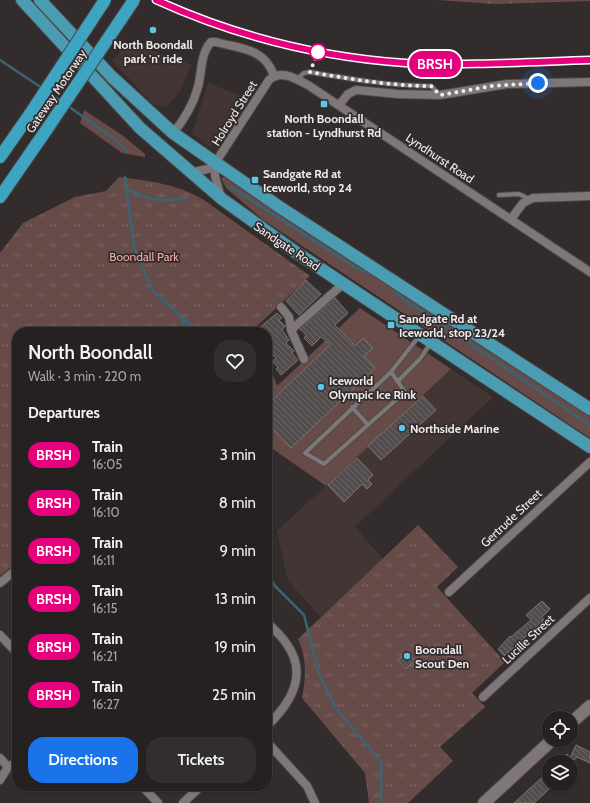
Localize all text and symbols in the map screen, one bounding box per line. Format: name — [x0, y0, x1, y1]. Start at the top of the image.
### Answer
marker: North Boondall park 'n' ride — [148, 25, 158, 35]
place label: North Boondall park 'n' ride — [113, 37, 193, 66]
unlabelled marker — [309, 43, 327, 61]
street label: Gateway Motorway — [23, 46, 89, 136]
line badge: BRSH — [407, 51, 463, 77]
text: BRSH — [417, 55, 453, 73]
your location — [528, 73, 548, 93]
street label: Holroyd Street — [208, 78, 260, 148]
marker: North Boondall station - Lyndhurst Rd — [319, 99, 329, 109]
place label: North Boondall station - Lyndhurst Rd — [267, 111, 381, 140]
street label: Lyndhurst Road — [403, 130, 477, 186]
place label: Sandgate Rd at Iceworld, stop 24 — [263, 166, 352, 195]
marker: Sandgate Rd at Iceworld, stop 24 — [250, 175, 260, 185]
street label: Sandgate Road — [251, 218, 323, 274]
park label: Boondall Park — [109, 249, 179, 264]
place label: Sandgate Rd at Iceworld, stop 23/24 — [399, 311, 505, 340]
marker: Sandgate Rd at Iceworld, stop 23/24 — [386, 320, 396, 330]
button: heart — [214, 340, 256, 382]
text: North Boondall — [28, 341, 152, 364]
text: Walk · 3 min · 220 m — [28, 368, 141, 384]
place label: Iceworld Olympic Ice Rink — [329, 373, 416, 402]
marker: Iceworld Olympic Ice Rink — [316, 382, 326, 392]
text: Departures — [28, 404, 100, 422]
place label: Northside Marine — [410, 421, 499, 436]
marker: Northside Marine — [397, 423, 407, 433]
text: Train — [92, 438, 123, 456]
text: BRSH — [36, 446, 72, 464]
text: 3 min — [220, 446, 256, 464]
text: 16:05 — [92, 456, 122, 472]
text: Train — [92, 486, 123, 504]
street label: Gertrude Street — [477, 486, 545, 550]
text: BRSH — [36, 494, 72, 512]
text: 8 min — [219, 494, 256, 512]
text: 16:10 — [92, 504, 120, 520]
text: Train — [92, 534, 123, 552]
text: BRSH — [36, 542, 72, 560]
text: 9 min — [219, 542, 256, 560]
text: 16:11 — [92, 552, 115, 568]
text: Train — [92, 582, 123, 600]
text: BRSH — [36, 590, 72, 608]
text: 13 min — [215, 590, 256, 608]
text: 16:15 — [92, 600, 117, 616]
street label: Lucille Street — [499, 611, 557, 667]
text: Train — [92, 630, 123, 648]
text: BRSH — [36, 638, 72, 656]
text: 19 min — [214, 638, 256, 656]
place label: Boondall Scout Den — [415, 642, 469, 671]
text: 16:21 — [92, 648, 117, 664]
marker: Boondall Scout Den — [402, 651, 412, 661]
text: Train — [92, 678, 123, 696]
text: BRSH — [36, 686, 72, 704]
text: 25 min — [212, 686, 256, 704]
text: 16:27 — [92, 696, 120, 712]
map controls — [542, 711, 578, 791]
button: locate — [542, 711, 578, 747]
button: Directions — [28, 737, 138, 783]
button: Tickets — [146, 737, 256, 783]
button: layers — [542, 755, 578, 791]

